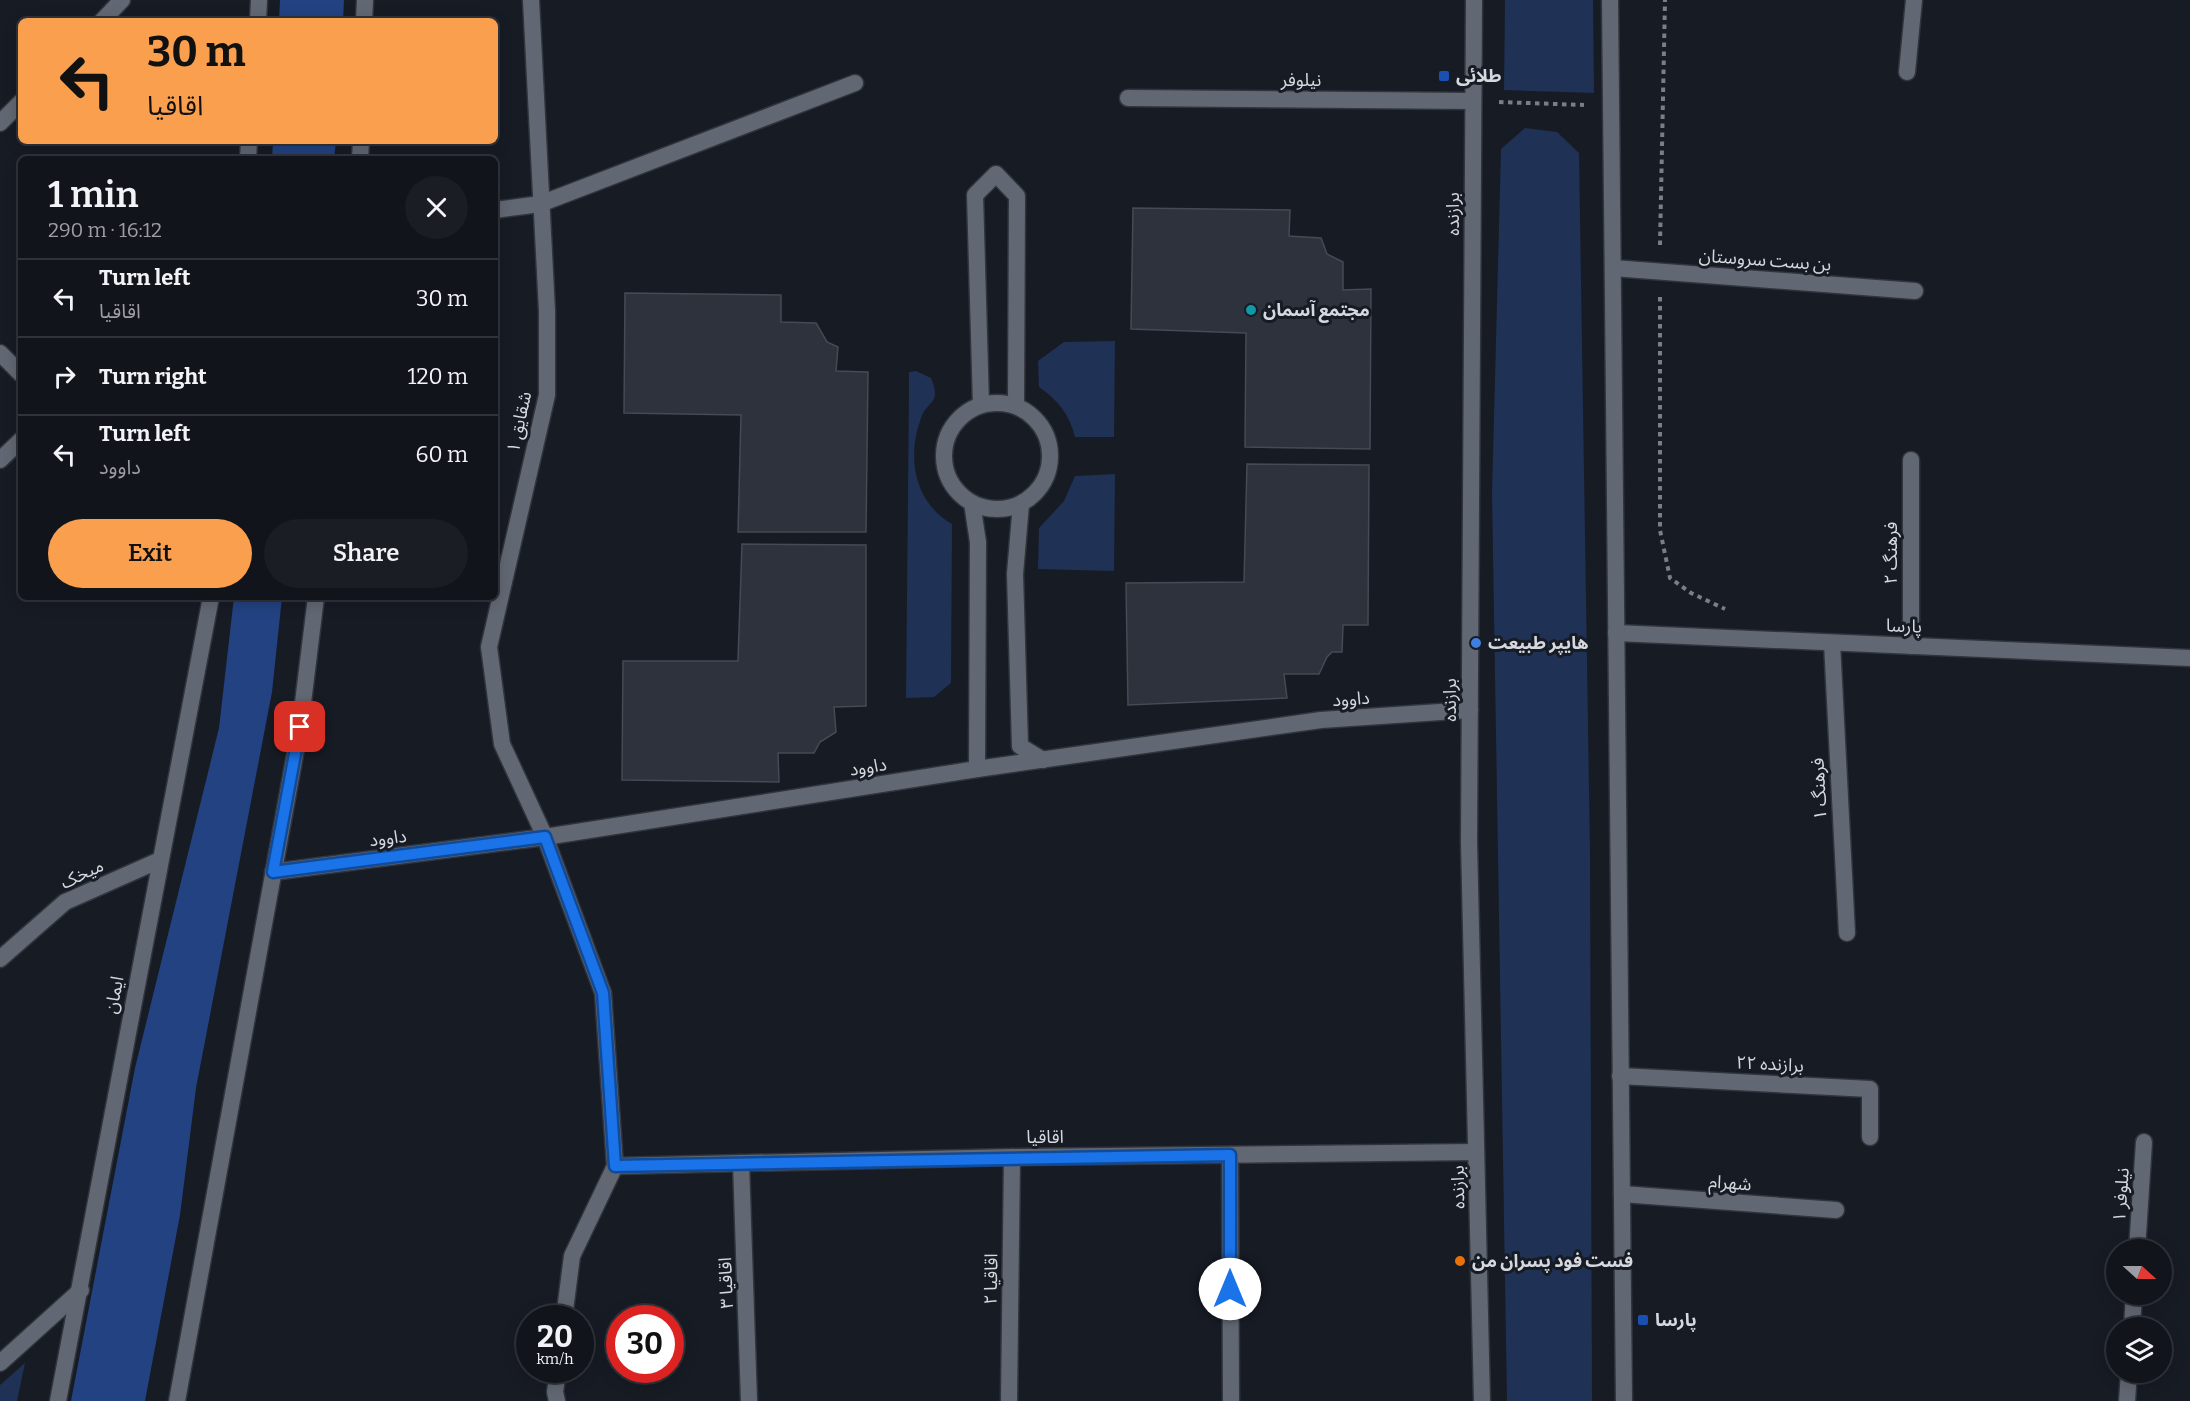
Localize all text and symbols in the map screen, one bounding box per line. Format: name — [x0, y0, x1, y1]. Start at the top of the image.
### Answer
text: 30 m — [147, 27, 246, 77]
icon: left — [48, 42, 126, 120]
place label: طلائی — [1456, 65, 1502, 87]
street label: نیلوفر — [1280, 69, 1321, 91]
marker: طلائی — [1437, 69, 1451, 83]
text: اقاقیا — [147, 90, 203, 122]
text: 1 min — [48, 173, 139, 217]
button: close — [405, 176, 468, 239]
street label: برازنده — [1442, 192, 1464, 236]
text: 290 m · 16:12 — [48, 218, 162, 242]
street label: بن بست سروستان — [1698, 244, 1832, 276]
text: Turn left — [99, 264, 191, 291]
icon: left — [48, 282, 81, 315]
text: 30 m — [416, 285, 468, 312]
text: اقاقیا — [99, 299, 141, 323]
place label: مجتمع آسمان — [1263, 299, 1370, 323]
marker: مجتمع آسمان — [1244, 303, 1258, 317]
icon: right — [48, 360, 81, 393]
text: Turn right — [99, 363, 207, 390]
text: 120 m — [408, 363, 468, 390]
street label: شقایق ۱ — [502, 389, 536, 455]
text: Turn left — [99, 420, 191, 447]
icon: left — [48, 438, 81, 471]
text: 60 m — [416, 441, 468, 468]
text: داوود — [99, 455, 141, 479]
button: Exit — [48, 519, 252, 588]
button: Share — [264, 519, 468, 588]
street label: فرهنگ ۲ — [1880, 522, 1902, 584]
street label: پارسا — [1886, 614, 1922, 638]
place label: هایپر طبیعت — [1488, 632, 1588, 655]
marker: هایپر طبیعت — [1469, 636, 1483, 650]
street label: برازنده — [1439, 678, 1461, 722]
street label: داوود — [1331, 687, 1371, 711]
pin — [274, 701, 325, 752]
icon: arrive — [283, 710, 316, 743]
street label: داوود — [848, 753, 888, 781]
street label: فرهنگ ۱ — [1806, 757, 1832, 821]
street label: داوود — [368, 825, 408, 851]
street label: میخک — [57, 854, 107, 894]
street label: ایمان — [100, 974, 128, 1016]
street label: برازنده ۲۲ — [1736, 1051, 1804, 1077]
street label: اقاقیا — [1026, 1126, 1064, 1148]
street label: برازنده — [1447, 1165, 1469, 1209]
street label: نیلوفر ۱ — [2108, 1167, 2134, 1223]
street label: شهرام — [1708, 1171, 1752, 1198]
north arrow — [2106, 1239, 2172, 1305]
map controls — [2106, 1239, 2172, 1383]
place label: فست فود پسران من — [1472, 1250, 1633, 1273]
street label: اقاقیا ۲ — [980, 1253, 1002, 1305]
marker: فست فود پسران من — [1453, 1254, 1467, 1268]
street label: اقاقیا ۳ — [714, 1257, 738, 1309]
position arrow — [1198, 1257, 1262, 1321]
speed limit sign: 30 — [606, 1305, 684, 1383]
place label: پارسا — [1655, 1309, 1697, 1332]
marker: پارسا — [1636, 1313, 1650, 1327]
button: layers — [2106, 1317, 2172, 1383]
text: 20 — [537, 1319, 573, 1355]
text: km/h — [536, 1350, 574, 1368]

